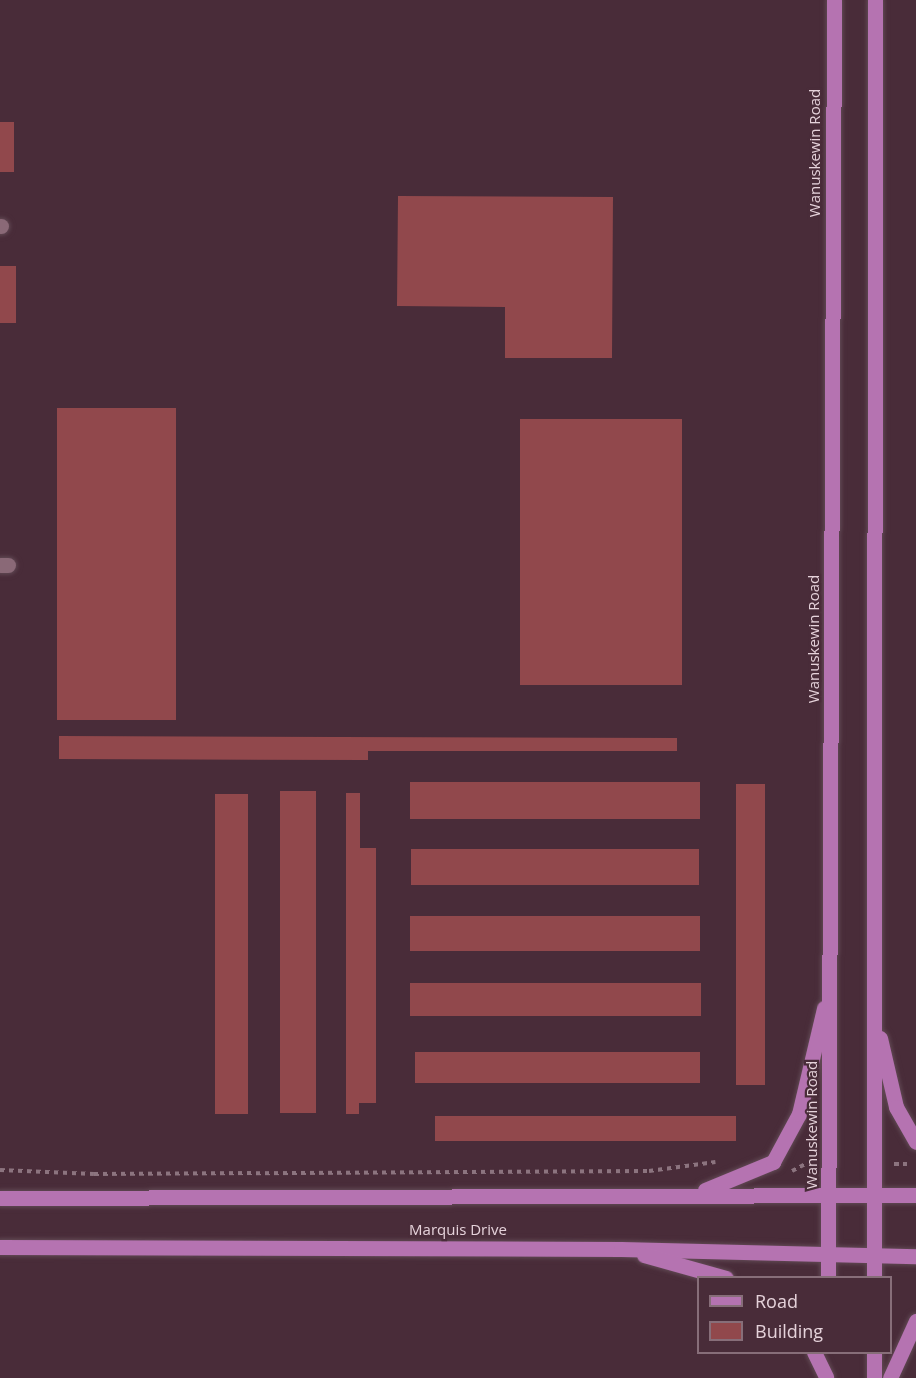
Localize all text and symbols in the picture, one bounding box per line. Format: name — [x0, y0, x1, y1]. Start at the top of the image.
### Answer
street label: Wanuskewin Road — [806, 89, 824, 217]
street label: Wanuskewin Road — [805, 575, 823, 703]
street label: Wanuskewin Road — [803, 1061, 821, 1189]
street label: Marquis Drive — [409, 1221, 507, 1239]
legend — [697, 1276, 892, 1354]
text: Road — [755, 1289, 798, 1313]
text: Building — [755, 1319, 823, 1343]

